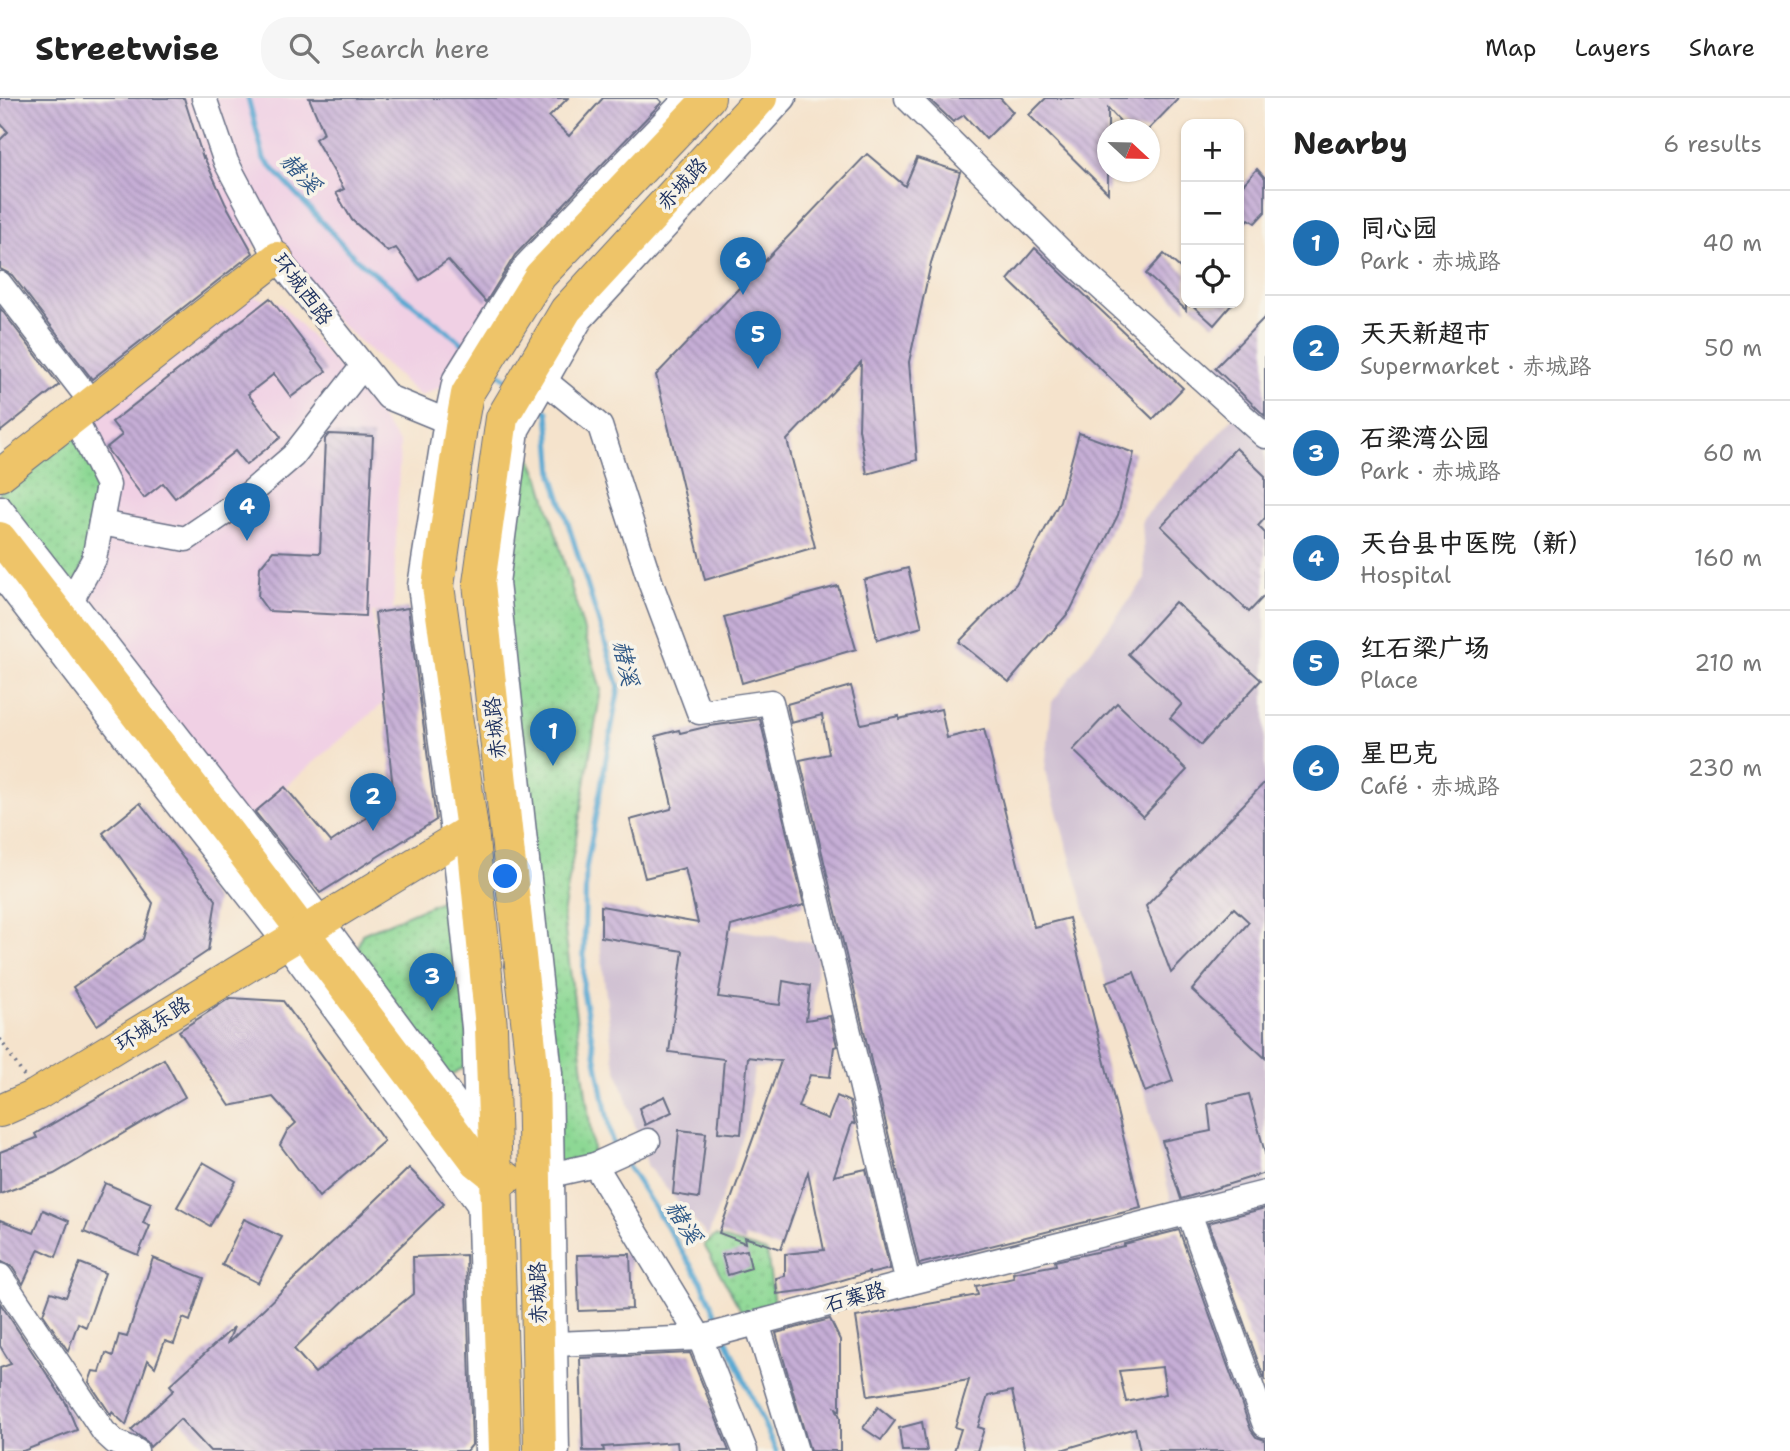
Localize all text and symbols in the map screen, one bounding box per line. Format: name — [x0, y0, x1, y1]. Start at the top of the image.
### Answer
search box — [261, 17, 751, 80]
text: Streetwise — [35, 26, 219, 71]
icon: search — [285, 29, 323, 67]
text: Search here — [341, 31, 490, 66]
text: Map — [1485, 32, 1536, 64]
text: Layers — [1574, 32, 1651, 64]
text: Share — [1689, 32, 1755, 64]
north arrow — [1097, 119, 1160, 182]
map controls — [1181, 119, 1244, 308]
button: + — [1181, 119, 1244, 182]
text: Nearby — [1293, 123, 1408, 164]
text: 6 results — [1663, 129, 1762, 159]
water label: 赭溪 — [274, 146, 329, 202]
street label: 赤城路 — [650, 151, 714, 217]
button: − — [1181, 182, 1244, 245]
text: 同心园 — [1360, 210, 1438, 245]
text: 1 — [1311, 228, 1321, 258]
text: 40 m — [1702, 228, 1762, 258]
pin: 6 — [720, 237, 766, 295]
button: locate — [1181, 245, 1244, 308]
text: Park · 赤城路 — [1360, 246, 1501, 276]
street label: 环城西路 — [267, 247, 339, 331]
pin: 5 — [735, 311, 781, 369]
text: 天天新超市 — [1360, 315, 1490, 350]
text: 2 — [1308, 333, 1324, 363]
text: 50 m — [1704, 333, 1762, 363]
text: Supermarket · 赤城路 — [1360, 351, 1591, 381]
text: 石梁湾公园 — [1360, 420, 1490, 455]
text: 3 — [1308, 438, 1324, 468]
text: 60 m — [1703, 438, 1762, 468]
text: Park · 赤城路 — [1360, 456, 1501, 486]
pin: 4 — [224, 483, 270, 541]
text: 天台县中医院（新） — [1360, 525, 1594, 560]
text: 4 — [1308, 543, 1324, 573]
text: 160 m — [1694, 543, 1762, 573]
text: Hospital — [1360, 560, 1451, 590]
text: 红石梁广场 — [1360, 630, 1490, 665]
water label: 赭溪 — [607, 637, 646, 691]
text: 5 — [1309, 648, 1323, 678]
text: 210 m — [1694, 648, 1762, 678]
text: Place — [1360, 665, 1419, 695]
street label: 赤城路 — [478, 695, 512, 761]
pin: 1 — [530, 708, 576, 766]
text: 星巴克 — [1360, 735, 1438, 770]
text: 6 — [1308, 753, 1324, 783]
text: 230 m — [1688, 753, 1762, 783]
text: Café · 赤城路 — [1360, 771, 1500, 801]
pin: 2 — [350, 773, 396, 831]
your location — [488, 859, 522, 893]
pin: 3 — [409, 953, 455, 1011]
street label: 环城东路 — [110, 990, 196, 1058]
water label: 赭溪 — [659, 1195, 710, 1251]
street label: 赤城路 — [523, 1261, 553, 1325]
street label: 石寨路 — [821, 1275, 889, 1319]

